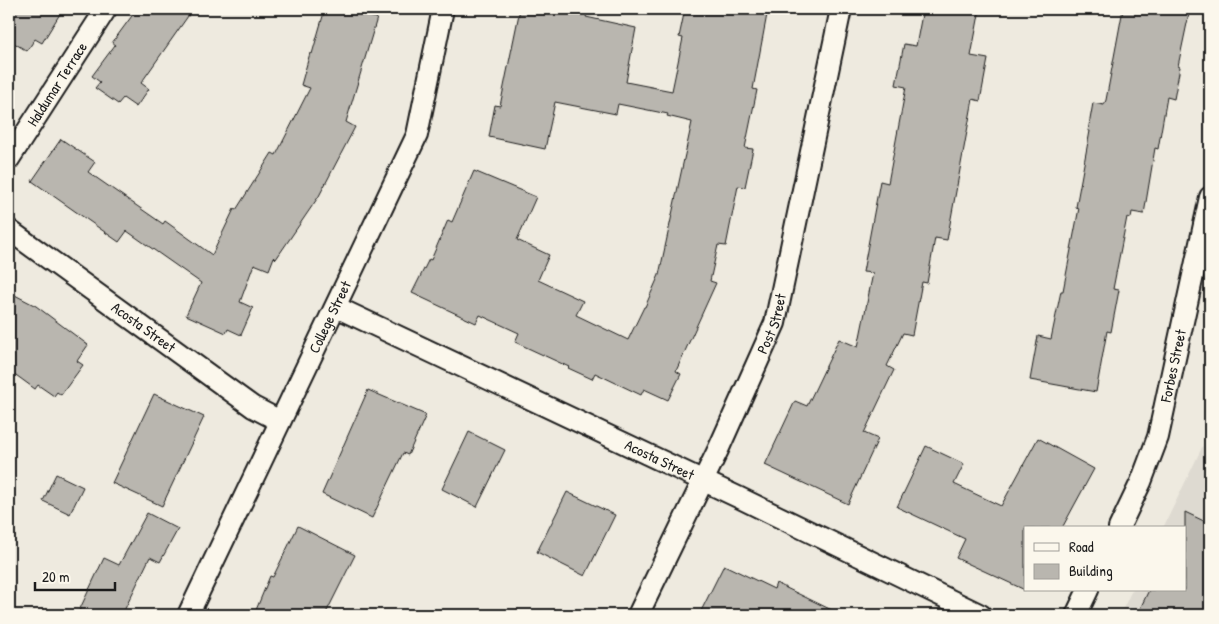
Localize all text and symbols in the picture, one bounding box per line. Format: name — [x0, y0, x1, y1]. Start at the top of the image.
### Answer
street label: Haldumar Terrace — [22, 38, 92, 130]
street label: College Street — [303, 277, 356, 357]
street label: Post Street — [751, 291, 791, 357]
street label: Acosta Street — [107, 297, 181, 358]
street label: Forbes Street — [1155, 327, 1191, 405]
street label: Acosta Street — [622, 434, 699, 485]
legend — [1024, 526, 1186, 592]
text: Road — [1069, 536, 1094, 557]
scale bar — [35, 559, 115, 591]
text: Building — [1069, 560, 1113, 581]
text: 20 m — [42, 566, 69, 587]

